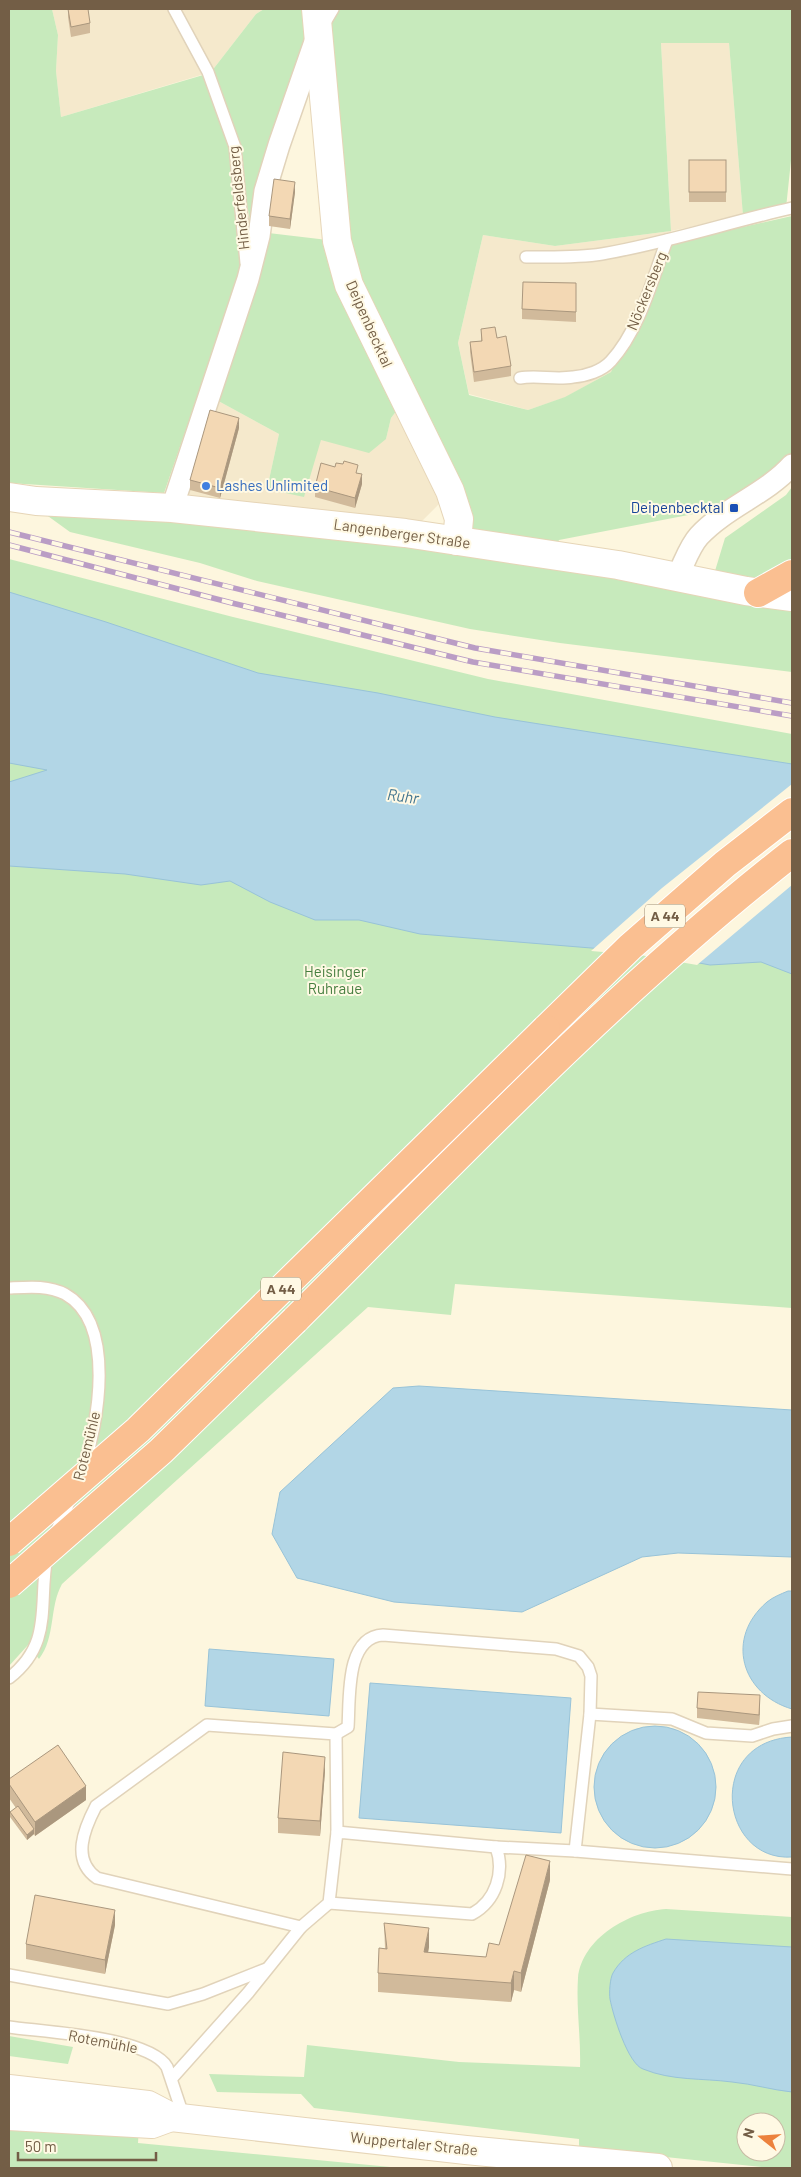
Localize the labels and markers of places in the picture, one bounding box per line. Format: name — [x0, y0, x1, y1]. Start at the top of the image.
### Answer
place label: Lashes Unlimited — [216, 476, 328, 494]
marker: Lashes Unlimited — [200, 480, 212, 492]
place label: Deipenbecktal — [631, 498, 724, 516]
marker: Deipenbecktal — [728, 502, 740, 514]

